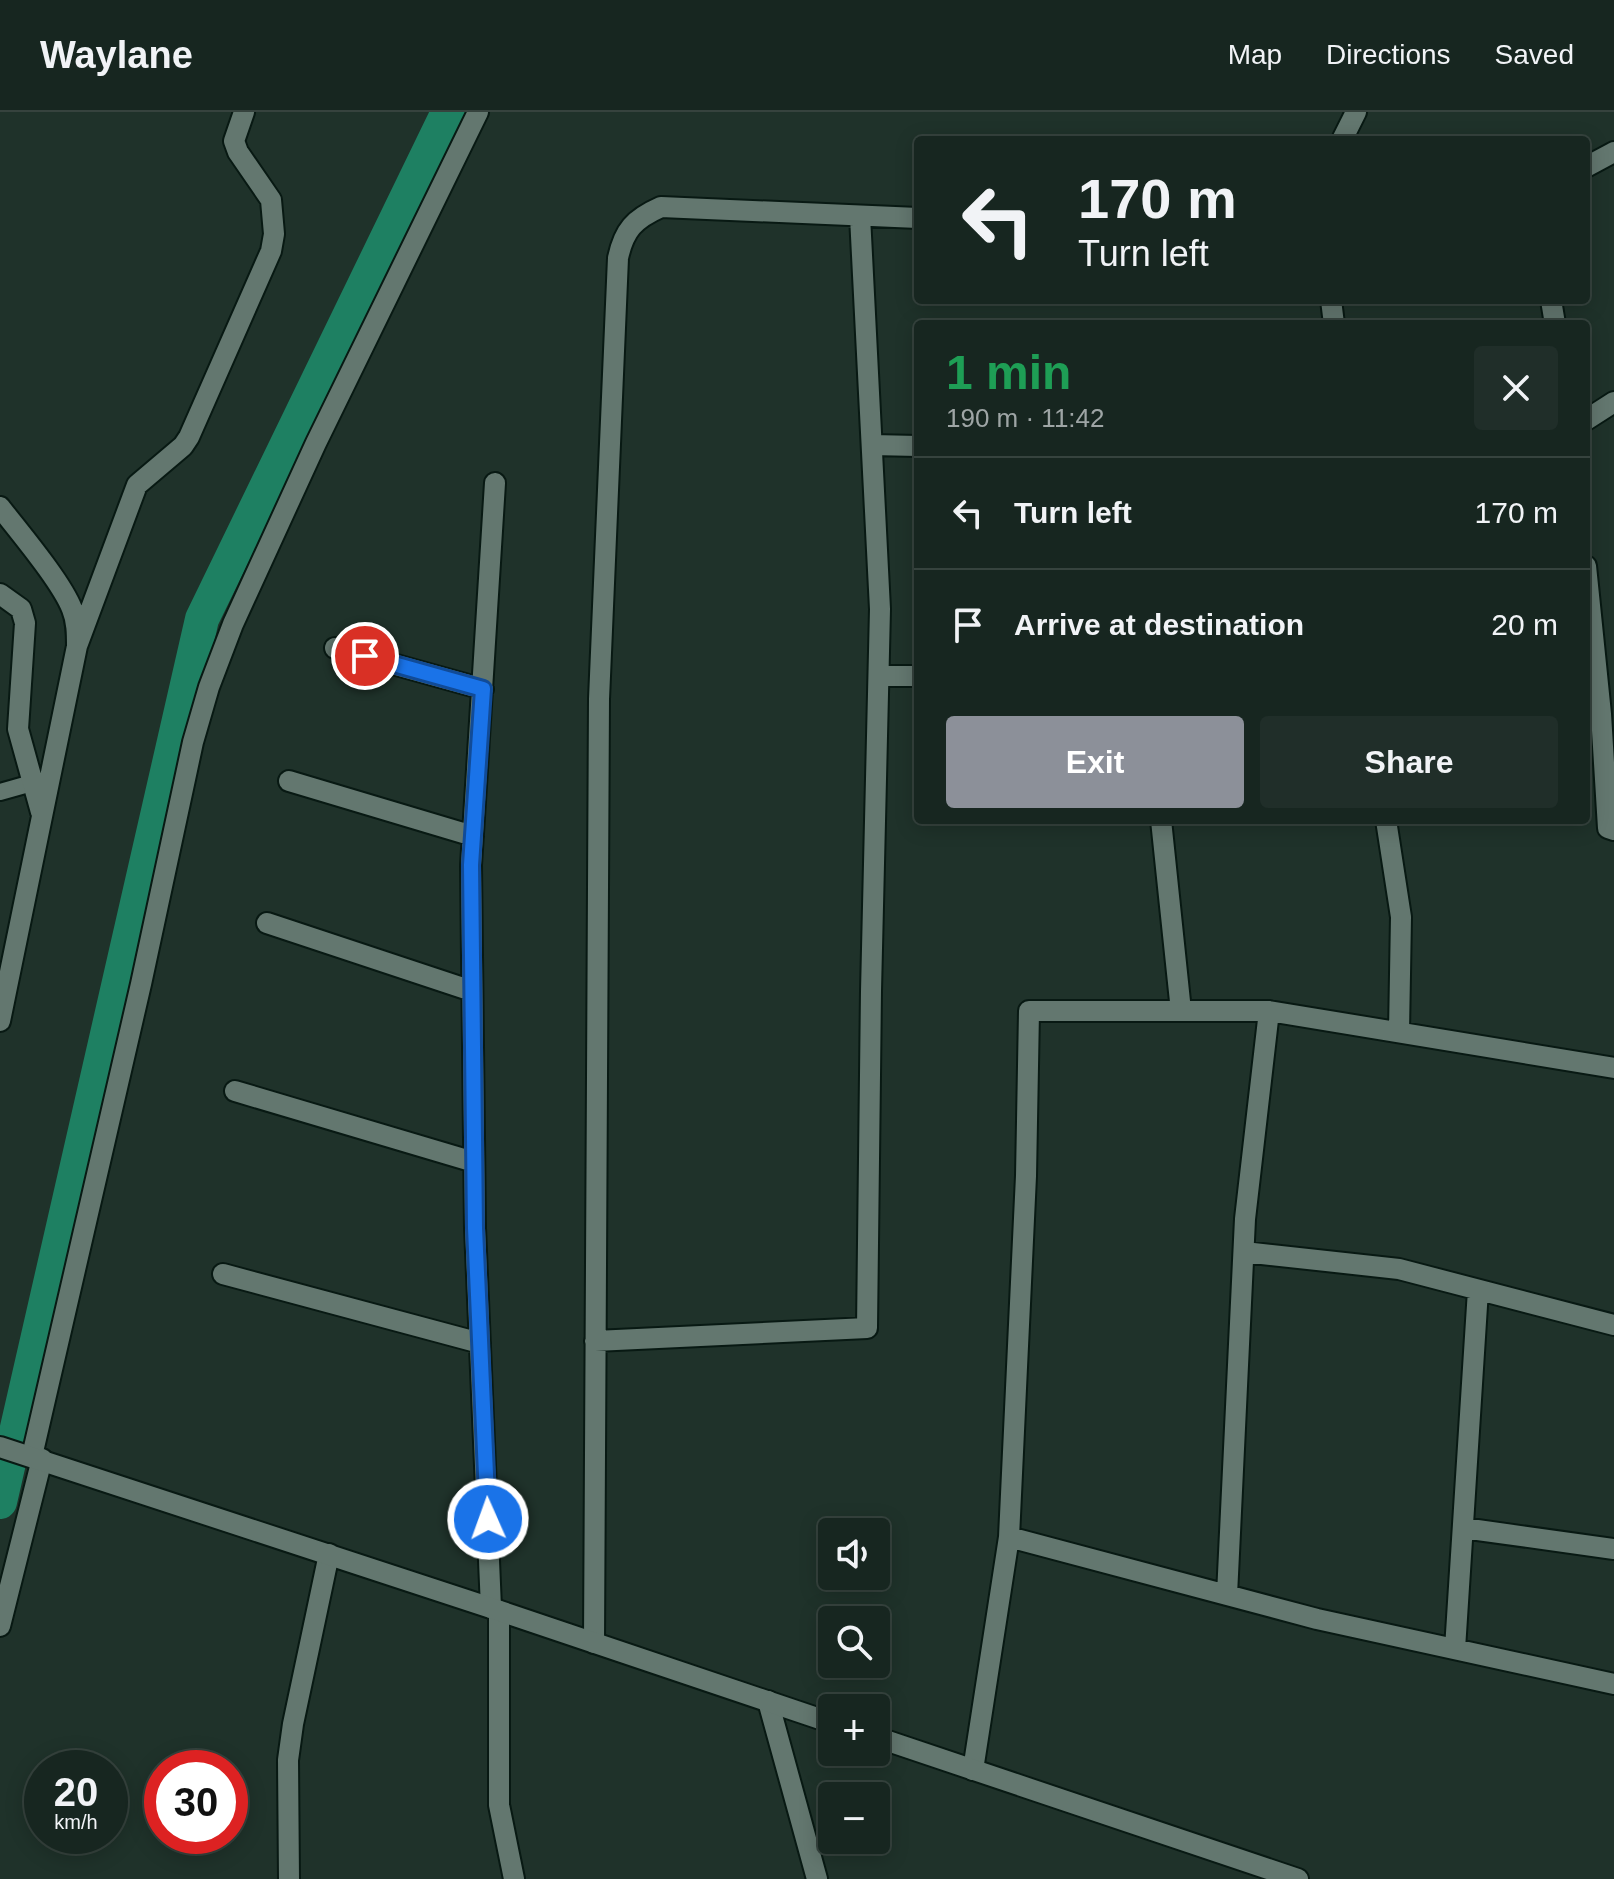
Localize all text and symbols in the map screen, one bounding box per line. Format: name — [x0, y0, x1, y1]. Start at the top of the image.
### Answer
text: Waylane — [40, 34, 193, 76]
text: Map — [1228, 39, 1282, 70]
text: Directions — [1326, 39, 1451, 70]
text: Saved — [1495, 39, 1574, 70]
text: 170 m — [1078, 167, 1237, 230]
icon: left — [946, 168, 1050, 272]
text: Turn left — [1078, 233, 1209, 274]
text: 1 min — [946, 346, 1071, 399]
button: close — [1474, 346, 1558, 430]
text: 190 m · 11:42 — [946, 403, 1105, 433]
icon: left — [946, 491, 990, 535]
text: Turn left — [1014, 496, 1132, 529]
text: 170 m — [1475, 496, 1558, 529]
icon: arrive — [946, 603, 990, 647]
text: Arrive at destination — [1014, 608, 1304, 641]
text: 20 m — [1491, 608, 1558, 641]
pin — [331, 622, 399, 690]
icon: arrive — [343, 634, 387, 678]
button: Exit — [946, 716, 1244, 808]
button: Share — [1260, 716, 1558, 808]
position arrow — [446, 1477, 530, 1561]
map controls — [818, 1518, 890, 1854]
button: sound — [818, 1518, 890, 1590]
button: search — [818, 1606, 890, 1678]
button: + — [818, 1694, 890, 1766]
speed limit sign: 30 — [144, 1750, 248, 1854]
text: 20 — [54, 1770, 98, 1814]
button: − — [818, 1782, 890, 1854]
text: km/h — [54, 1811, 98, 1833]

